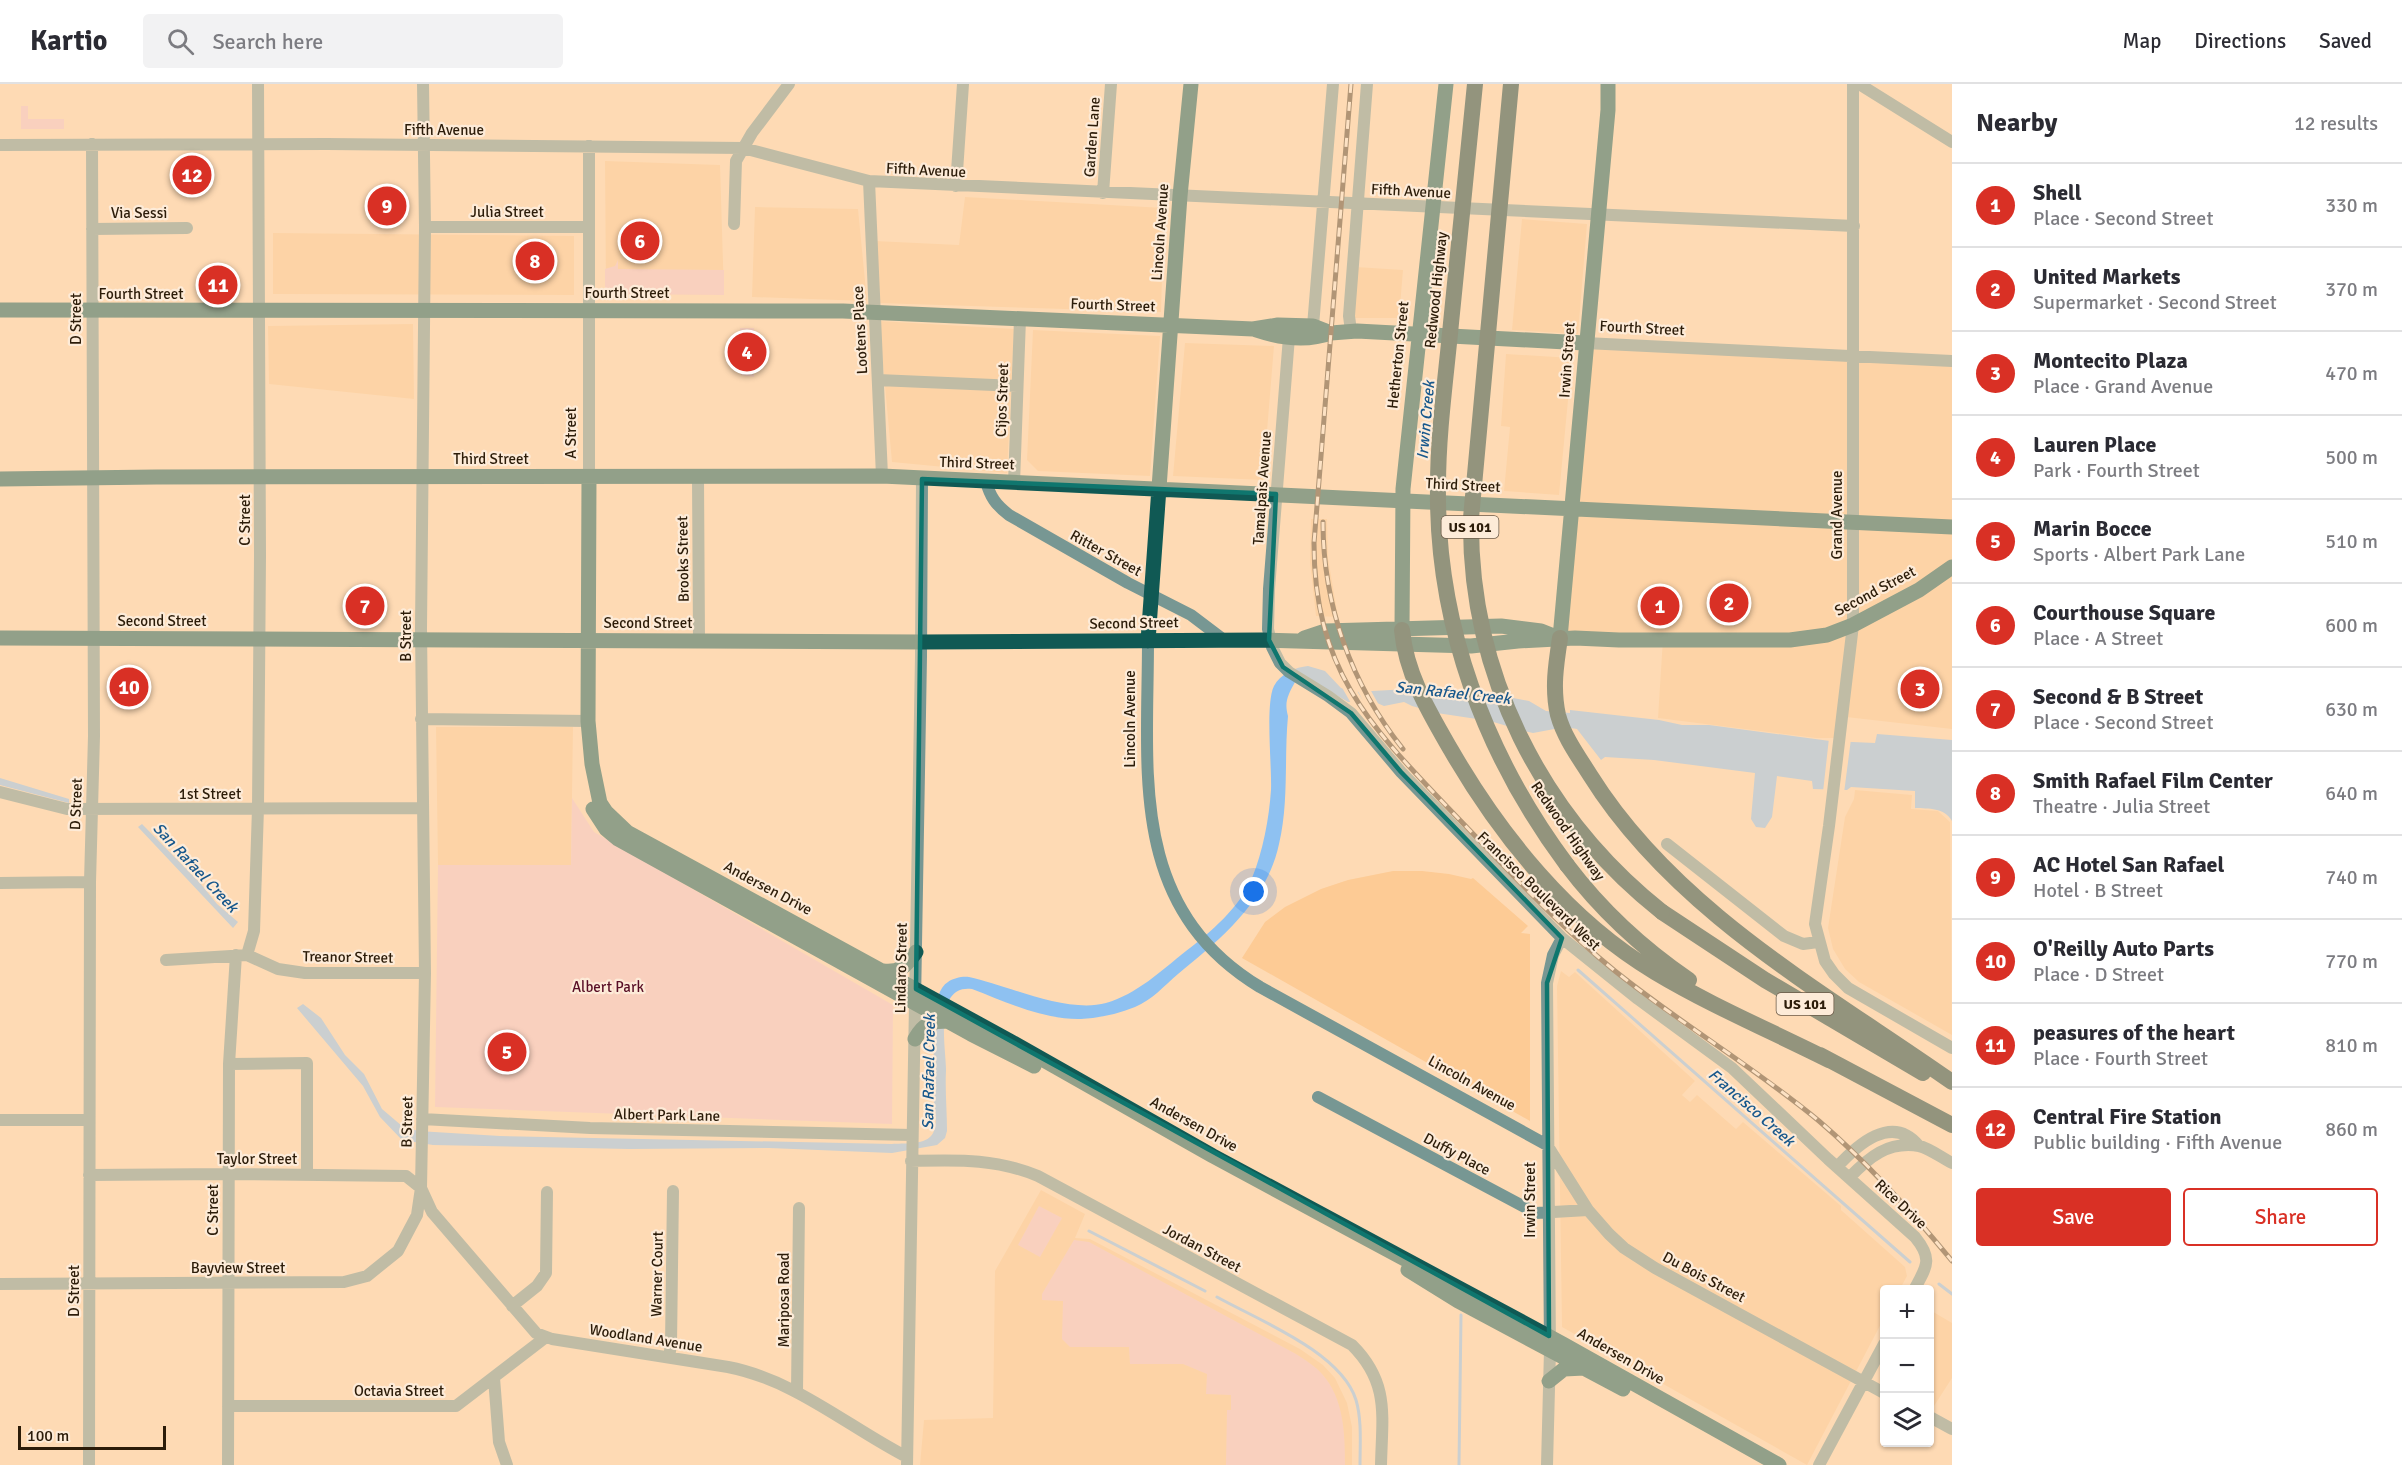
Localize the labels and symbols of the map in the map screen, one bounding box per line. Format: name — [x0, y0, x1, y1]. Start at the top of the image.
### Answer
street label: Garden Lane — [1080, 96, 1104, 178]
street label: Fifth Avenue — [404, 121, 484, 139]
pin: 12 — [172, 152, 212, 197]
street label: Fifth Avenue — [886, 159, 966, 181]
street label: Fifth Avenue — [1371, 180, 1451, 202]
street label: Lincoln Avenue — [1148, 183, 1172, 281]
pin: 9 — [368, 184, 406, 228]
street label: Julia Street — [470, 203, 544, 221]
street label: Via Sessi — [111, 204, 167, 222]
pin: 6 — [620, 218, 660, 264]
street label: Redwood Highway — [1421, 231, 1451, 349]
pin: 8 — [516, 238, 554, 284]
pin: 11 — [198, 262, 238, 308]
street label: Fourth Street — [584, 284, 670, 302]
street label: Fourth Street — [98, 285, 184, 303]
street label: Lootens Place — [849, 285, 871, 375]
street label: D Street — [67, 293, 85, 345]
street label: Fourth Street — [1070, 295, 1156, 315]
street label: Hetherton Street — [1383, 300, 1413, 410]
street label: Fourth Street — [1599, 317, 1685, 339]
street label: Irwin Street — [1555, 322, 1579, 398]
pin: 4 — [728, 330, 766, 374]
street label: Cijos Street — [992, 363, 1012, 437]
water label: Irwin Creek — [1413, 378, 1440, 460]
street label: A Street — [562, 407, 580, 459]
street label: Tamalpais Avenue — [1249, 430, 1275, 546]
street label: Third Street — [453, 450, 529, 468]
street label: Third Street — [939, 453, 1015, 473]
street label: Grand Avenue — [1828, 470, 1846, 560]
street label: Third Street — [1425, 474, 1501, 496]
street label: C Street — [236, 494, 254, 546]
street label: Brooks Street — [673, 516, 693, 602]
road number: US 101 — [1442, 516, 1498, 538]
street label: Ritter Street — [1067, 526, 1145, 580]
street label: Second Street — [1831, 562, 1919, 620]
pin: 2 — [1710, 580, 1748, 626]
pin: 7 — [346, 584, 385, 628]
pin: 1 — [1640, 584, 1680, 628]
street label: B Street — [397, 610, 415, 662]
street label: Second Street — [117, 612, 207, 630]
street label: Second Street — [1089, 613, 1179, 633]
street label: Second Street — [603, 614, 693, 632]
pin: 10 — [110, 664, 148, 710]
pin: 3 — [1900, 666, 1940, 712]
street label: Lincoln Avenue — [1121, 670, 1139, 768]
water label: San Rafael Creek — [1394, 677, 1513, 709]
street label: D Street — [66, 778, 86, 830]
street label: Redwood Highway — [1527, 778, 1609, 884]
street label: 1st Street — [179, 785, 241, 803]
water label: San Rafael Creek — [148, 819, 243, 918]
street label: Francisco Boulevard West — [1474, 828, 1604, 954]
street label: Andersen Drive — [721, 857, 815, 919]
your location — [1239, 877, 1268, 906]
street label: Lindaro Street — [891, 922, 911, 1014]
street label: Treanor Street — [302, 947, 394, 967]
park label: Albert Park — [572, 978, 644, 996]
road number: US 101 — [1776, 993, 1834, 1015]
water label: San Rafael Creek — [918, 1012, 940, 1130]
pin: 5 — [488, 1030, 526, 1074]
street label: Lincoln Avenue — [1425, 1052, 1519, 1114]
water label: Francisco Creek — [1704, 1065, 1800, 1152]
street label: Andersen Drive — [1147, 1093, 1241, 1155]
street label: B Street — [398, 1096, 416, 1148]
street label: Albert Park Lane — [614, 1105, 720, 1125]
street label: Duffy Place — [1420, 1129, 1494, 1179]
street label: Taylor Street — [217, 1150, 297, 1168]
street label: Irwin Street — [1521, 1162, 1539, 1238]
street label: Rice Drive — [1871, 1175, 1931, 1233]
street label: C Street — [204, 1184, 222, 1236]
street label: Jordan Street — [1160, 1220, 1244, 1276]
street label: Warner Court — [647, 1231, 667, 1317]
street label: Du Bois Street — [1660, 1248, 1748, 1306]
street label: Mariposa Road — [775, 1253, 793, 1347]
street label: Bayview Street — [191, 1259, 285, 1277]
street label: D Street — [65, 1265, 83, 1317]
street label: Woodland Avenue — [588, 1320, 704, 1356]
street label: Andersen Drive — [1574, 1324, 1668, 1388]
street label: Octavia Street — [354, 1382, 444, 1400]
scale bar — [18, 1423, 166, 1450]

